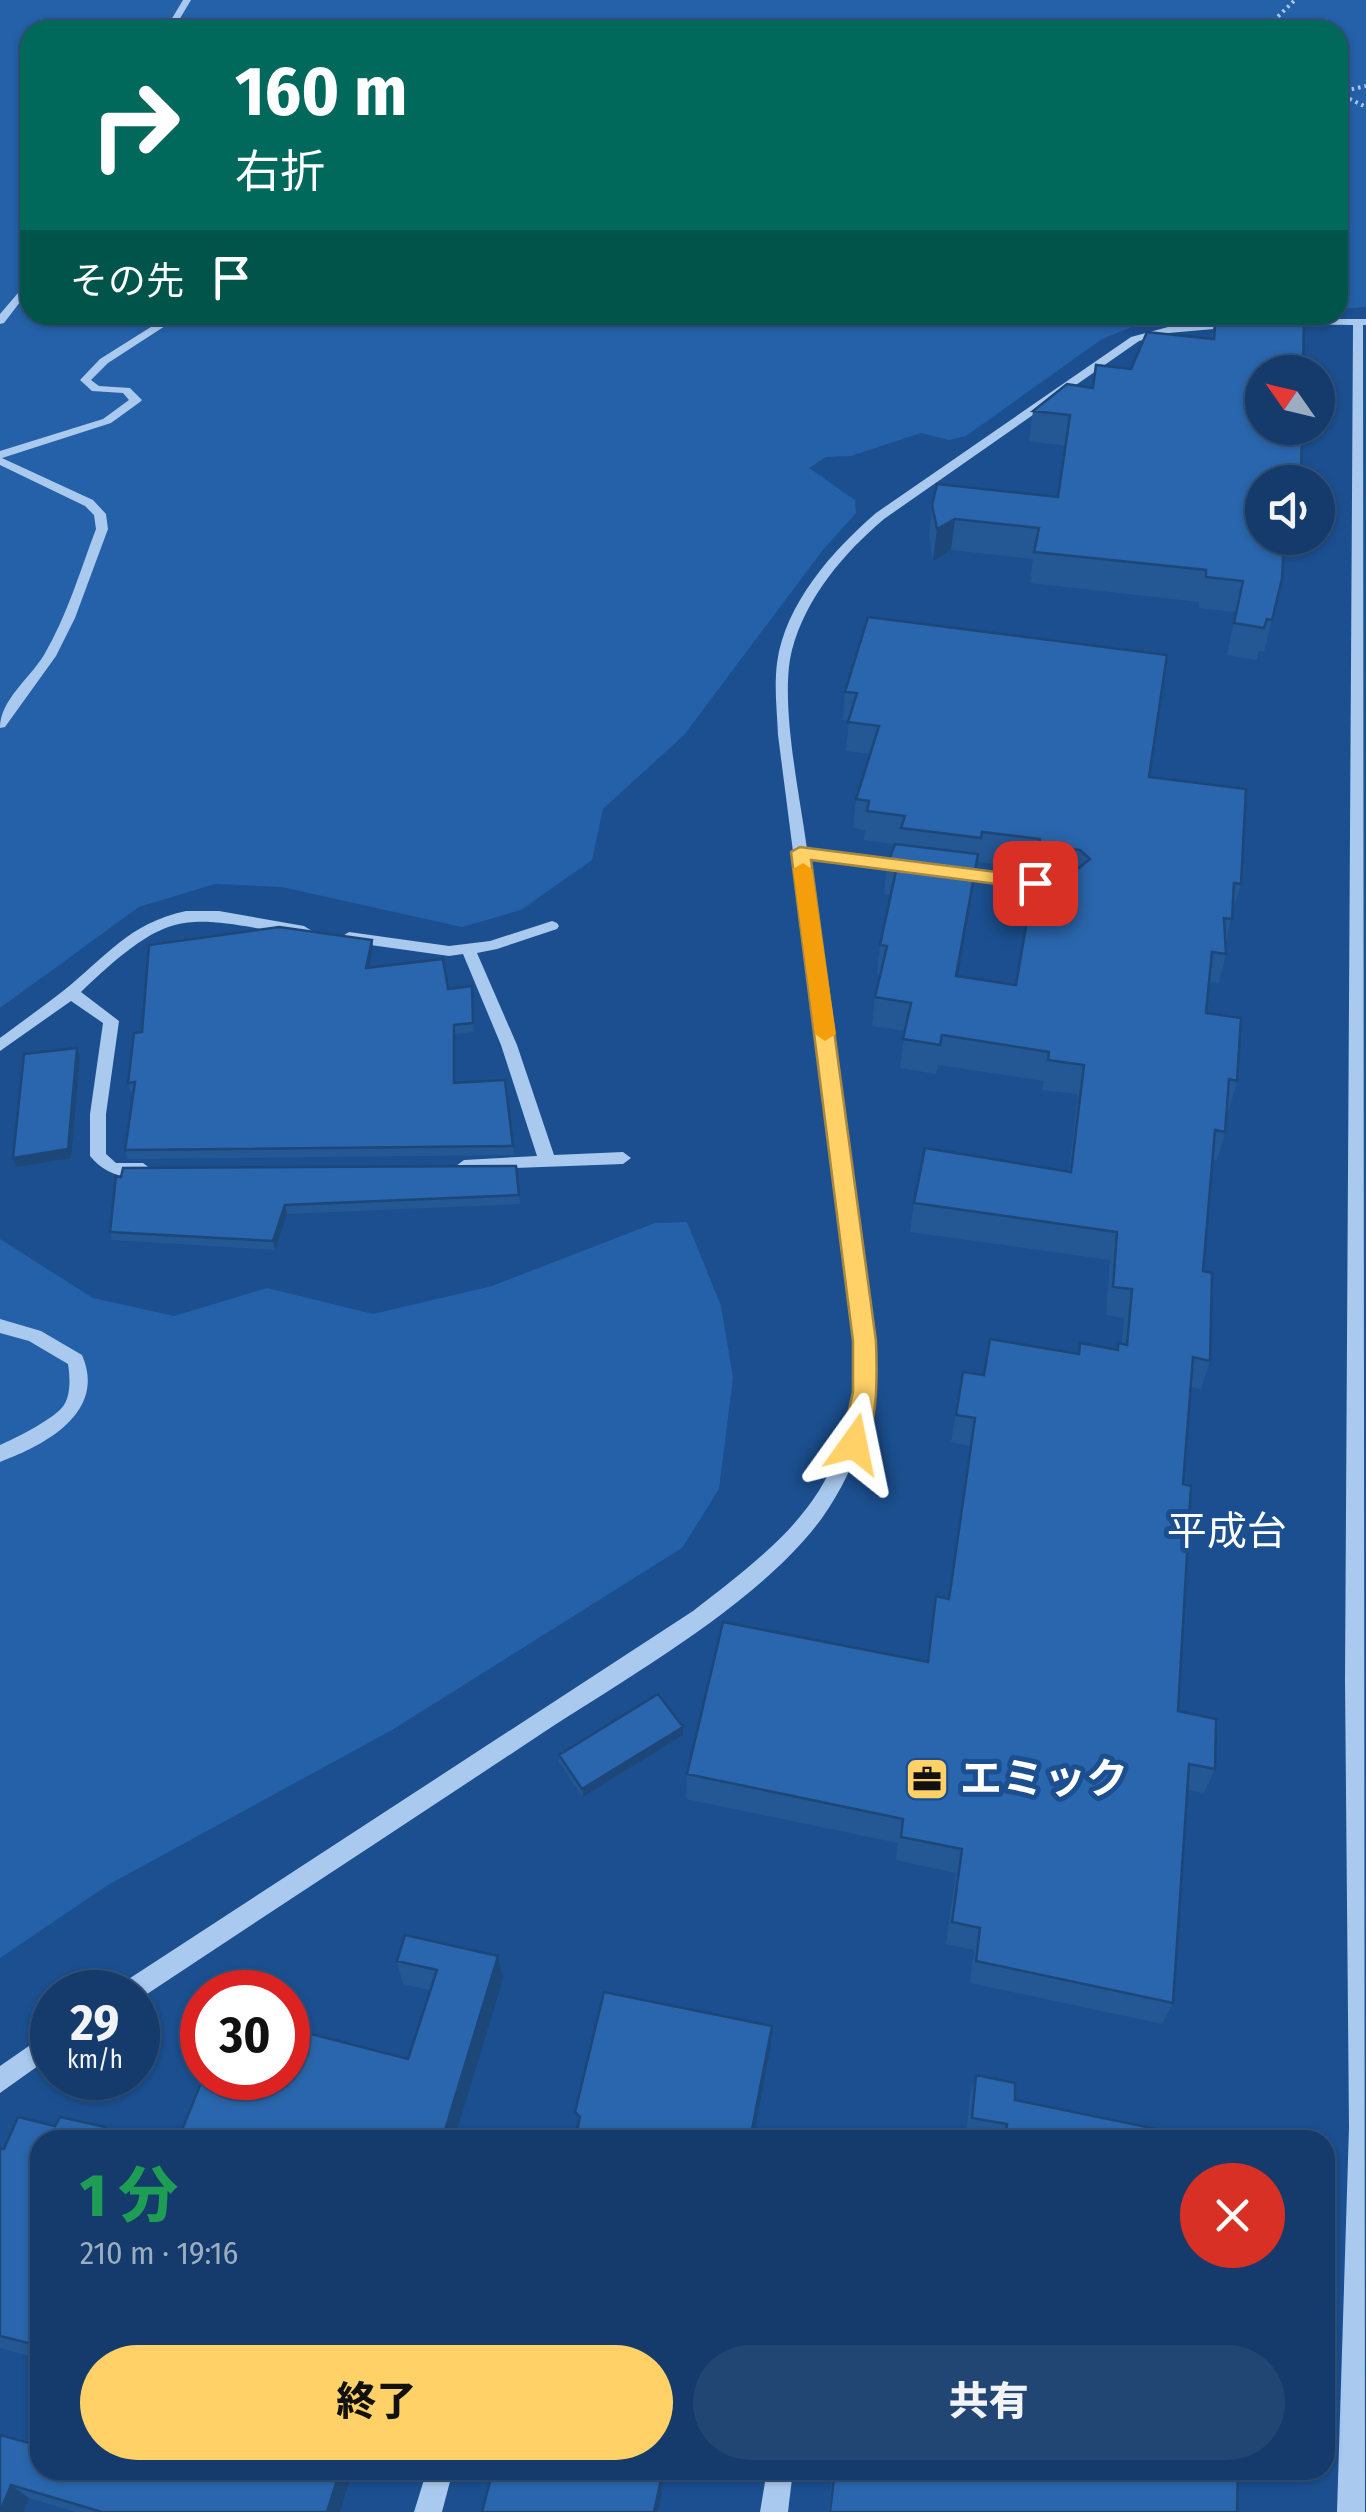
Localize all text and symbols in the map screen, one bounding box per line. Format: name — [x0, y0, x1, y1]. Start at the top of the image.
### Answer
text: 160 m — [235, 50, 407, 134]
icon: right — [70, 60, 200, 190]
text: 右折 — [235, 145, 325, 199]
icon: arrive — [204, 250, 259, 305]
text: その先 — [70, 258, 184, 304]
north arrow — [1245, 355, 1335, 445]
map controls — [1245, 355, 1335, 555]
button: sound — [1245, 465, 1335, 555]
pin — [993, 841, 1078, 926]
icon: arrive — [1008, 856, 1063, 911]
position arrow — [802, 1392, 906, 1496]
district label: 平成台 — [1167, 1508, 1287, 1556]
place label: エミック — [960, 1754, 1128, 1804]
office icon: エミック — [904, 1756, 950, 1802]
speed limit sign: 30 — [180, 1970, 310, 2100]
text: 29 — [71, 1993, 119, 2053]
text: km/h — [67, 2045, 123, 2075]
text: 1 分 — [80, 2160, 178, 2232]
button: close — [1180, 2163, 1285, 2268]
text: 210 m · 19:16 — [80, 2234, 238, 2272]
button: 終了 — [80, 2345, 673, 2460]
button: 共有 — [693, 2345, 1285, 2460]

